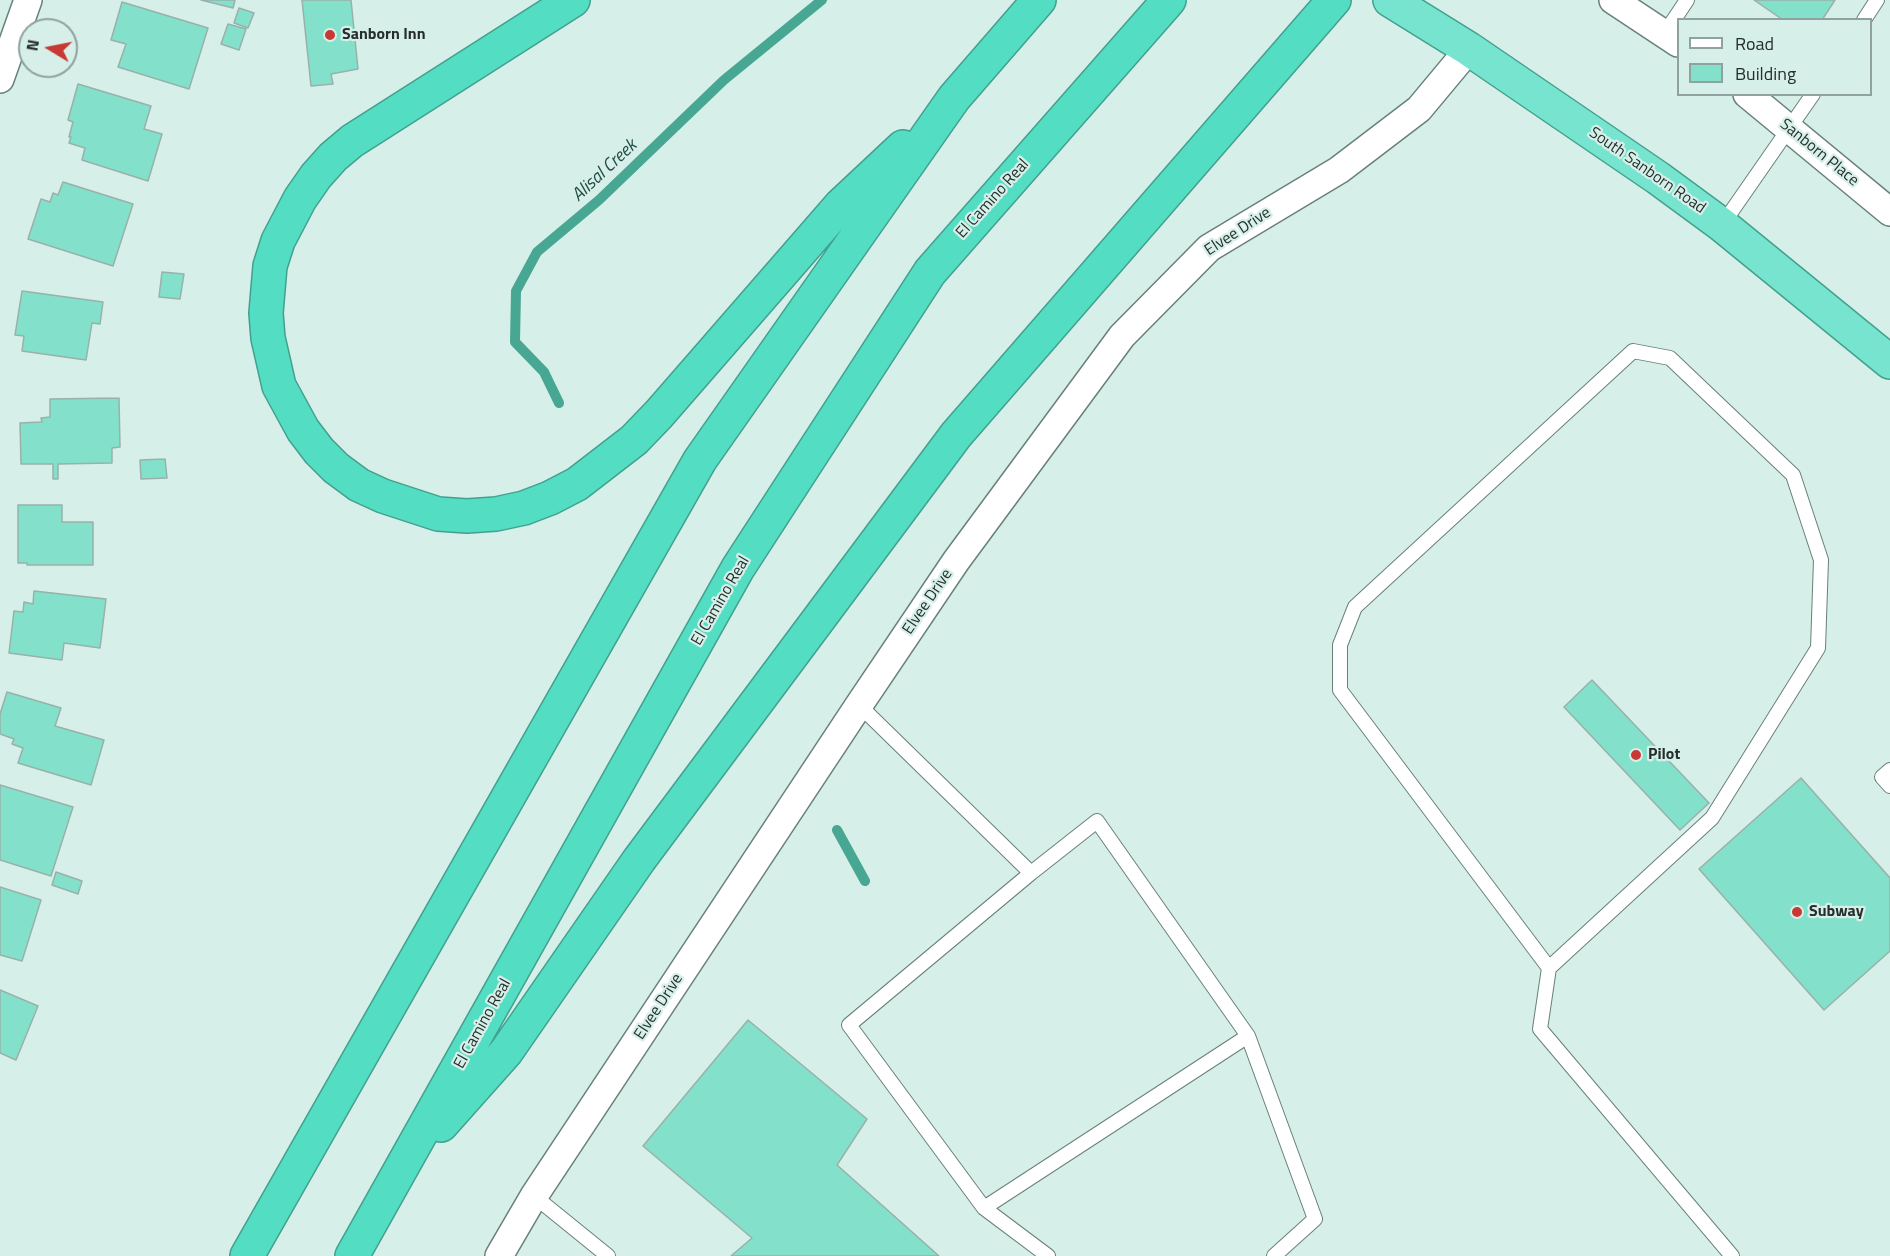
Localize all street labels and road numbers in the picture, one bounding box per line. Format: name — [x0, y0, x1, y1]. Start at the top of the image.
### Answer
street label: Sanborn Place — [1776, 115, 1862, 191]
street label: South Sanborn Road — [1585, 124, 1709, 218]
street label: El Camino Real — [953, 156, 1033, 242]
street label: Elvee Drive — [1201, 204, 1275, 260]
street label: El Camino Real — [688, 553, 754, 649]
street label: Elvee Drive — [899, 566, 957, 638]
street label: Elvee Drive — [631, 970, 687, 1044]
street label: El Camino Real — [450, 976, 516, 1072]

